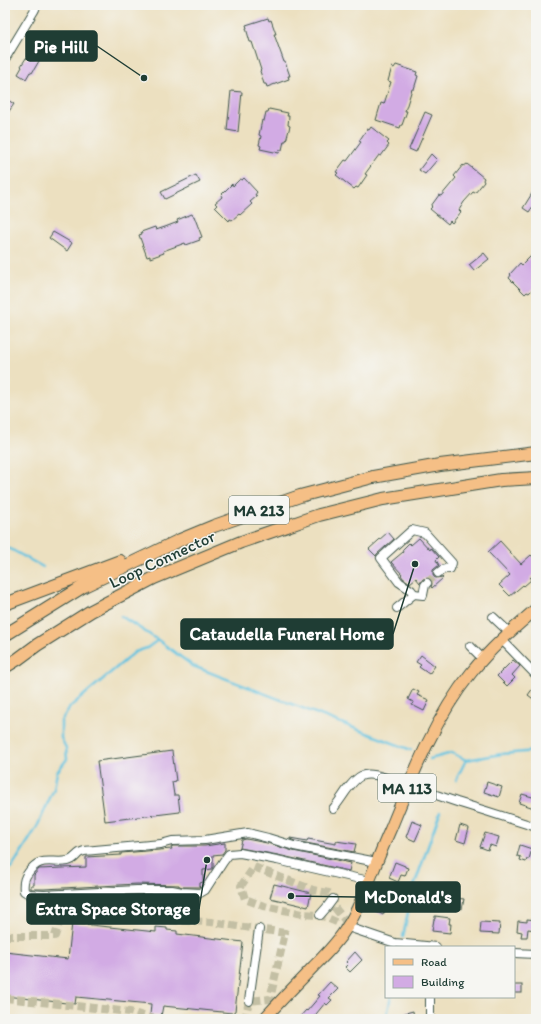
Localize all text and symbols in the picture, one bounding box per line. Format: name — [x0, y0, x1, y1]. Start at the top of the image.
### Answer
callout: Pie Hill — [26, 31, 97, 61]
text: Pie Hill — [34, 36, 89, 58]
road number: MA 213 — [229, 496, 289, 524]
street label: Loop Connector — [106, 526, 218, 592]
callout: Cataudella Funeral Home — [181, 619, 393, 649]
text: Cataudella Funeral Home — [189, 623, 385, 645]
road number: MA 113 — [378, 774, 436, 802]
callout: McDonald's — [356, 882, 460, 912]
text: McDonald's — [364, 886, 452, 908]
callout: Extra Space Storage — [27, 894, 199, 924]
text: Extra Space Storage — [35, 898, 191, 920]
legend — [385, 946, 515, 998]
text: Road — [421, 955, 447, 969]
text: Building — [421, 975, 465, 989]

